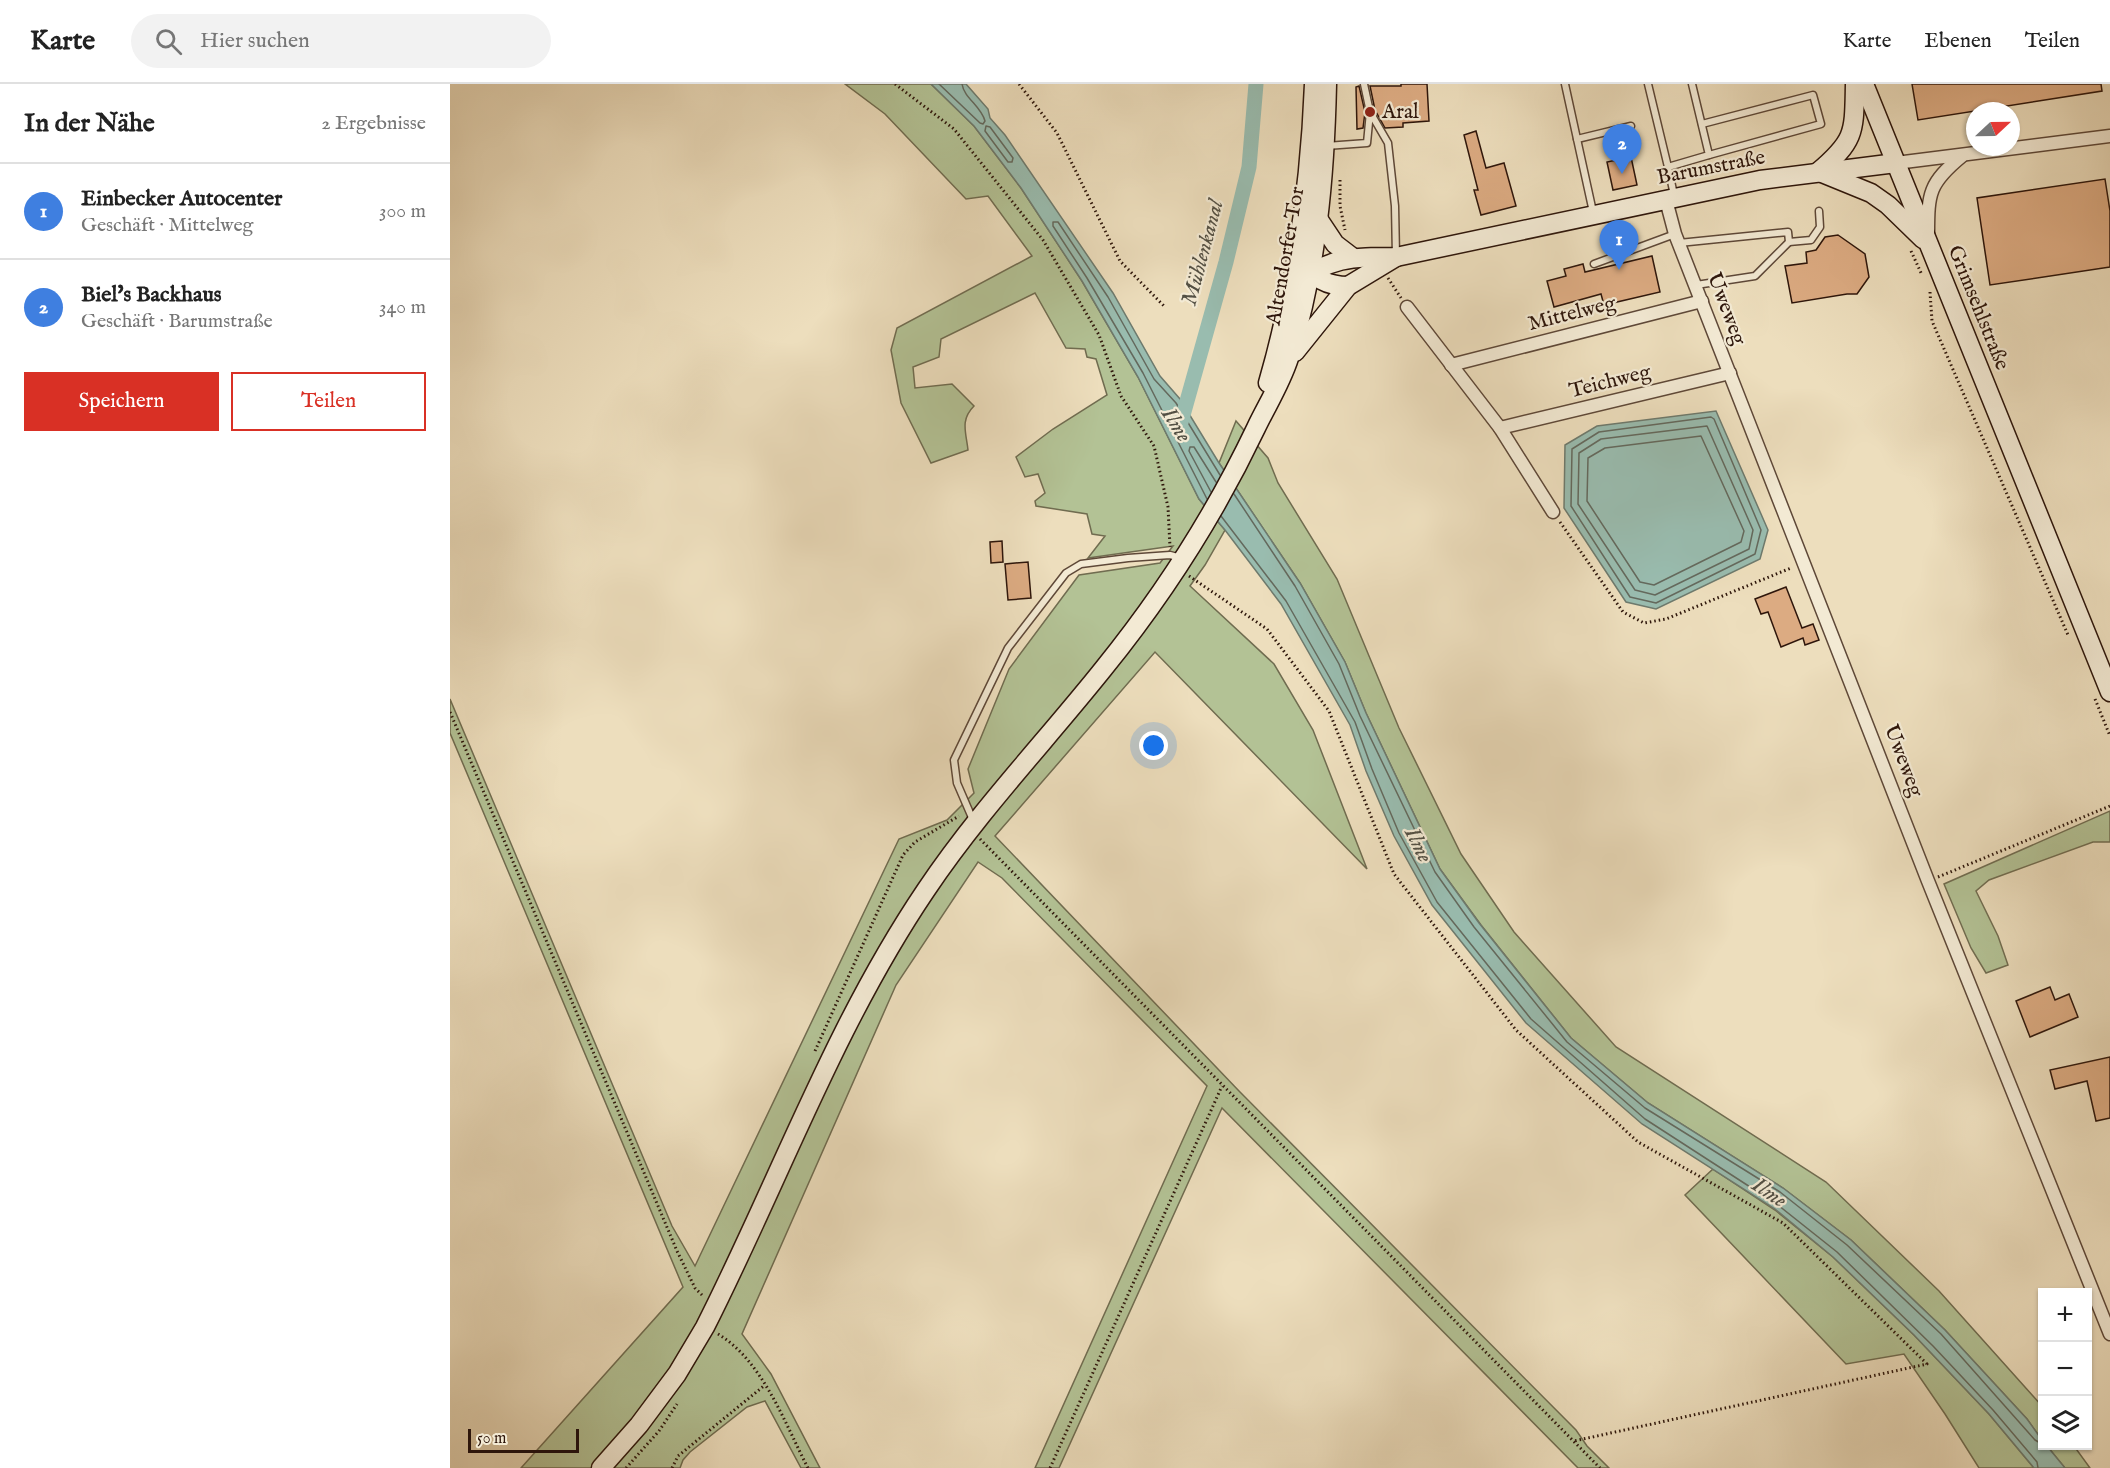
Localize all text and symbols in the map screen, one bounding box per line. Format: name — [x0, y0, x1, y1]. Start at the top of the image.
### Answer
search box — [131, 14, 551, 68]
text: Karte — [30, 24, 95, 59]
icon: search — [152, 25, 185, 58]
text: Hier suchen — [200, 27, 310, 55]
text: Karte — [1843, 28, 1891, 55]
text: Ebenen — [1924, 28, 1992, 55]
text: Teilen — [2025, 28, 2080, 55]
place label: Aral — [1381, 99, 1419, 126]
north arrow — [1966, 102, 2020, 156]
marker: Aral — [1363, 105, 1377, 119]
text: In der Nähe — [24, 107, 155, 140]
text: 2 Ergebnisse — [321, 111, 426, 136]
pin: 2 — [1602, 124, 1642, 174]
street label: Barumstraße — [1655, 144, 1768, 192]
street label: Altendorfer Tor — [1260, 184, 1312, 328]
text: Einbecker Autocenter — [81, 185, 282, 213]
water label: Mühlenkanal — [1175, 195, 1231, 309]
text: 1 — [40, 199, 47, 224]
text: 300 m — [379, 199, 426, 224]
text: Geschäft · Mittelweg — [81, 213, 253, 238]
pin: 1 — [1600, 220, 1638, 270]
street label: Grimsehlstraße — [1941, 242, 2015, 375]
street label: Uweweg — [1700, 269, 1752, 350]
text: Biel's Backhaus — [81, 281, 222, 309]
street label: Mittelweg — [1525, 290, 1619, 338]
text: 2 — [39, 295, 48, 320]
text: 340 m — [379, 295, 426, 320]
text: Geschäft · Barumstraße — [81, 309, 273, 334]
street label: Teichweg — [1566, 359, 1654, 405]
button: Speichern — [24, 372, 219, 431]
button: Teilen — [231, 372, 426, 431]
water label: Ilme — [1154, 401, 1198, 448]
street label: Uweweg — [1877, 721, 1929, 802]
your location — [1139, 731, 1168, 760]
water label: Ilme — [1397, 822, 1439, 868]
water label: Ilme — [1745, 1171, 1792, 1215]
map controls — [2038, 1288, 2092, 1450]
button: + — [2038, 1288, 2092, 1342]
button: − — [2038, 1342, 2092, 1396]
button: layers — [2038, 1396, 2092, 1450]
scale bar — [468, 1426, 579, 1454]
text: 50 m — [477, 1429, 506, 1449]

